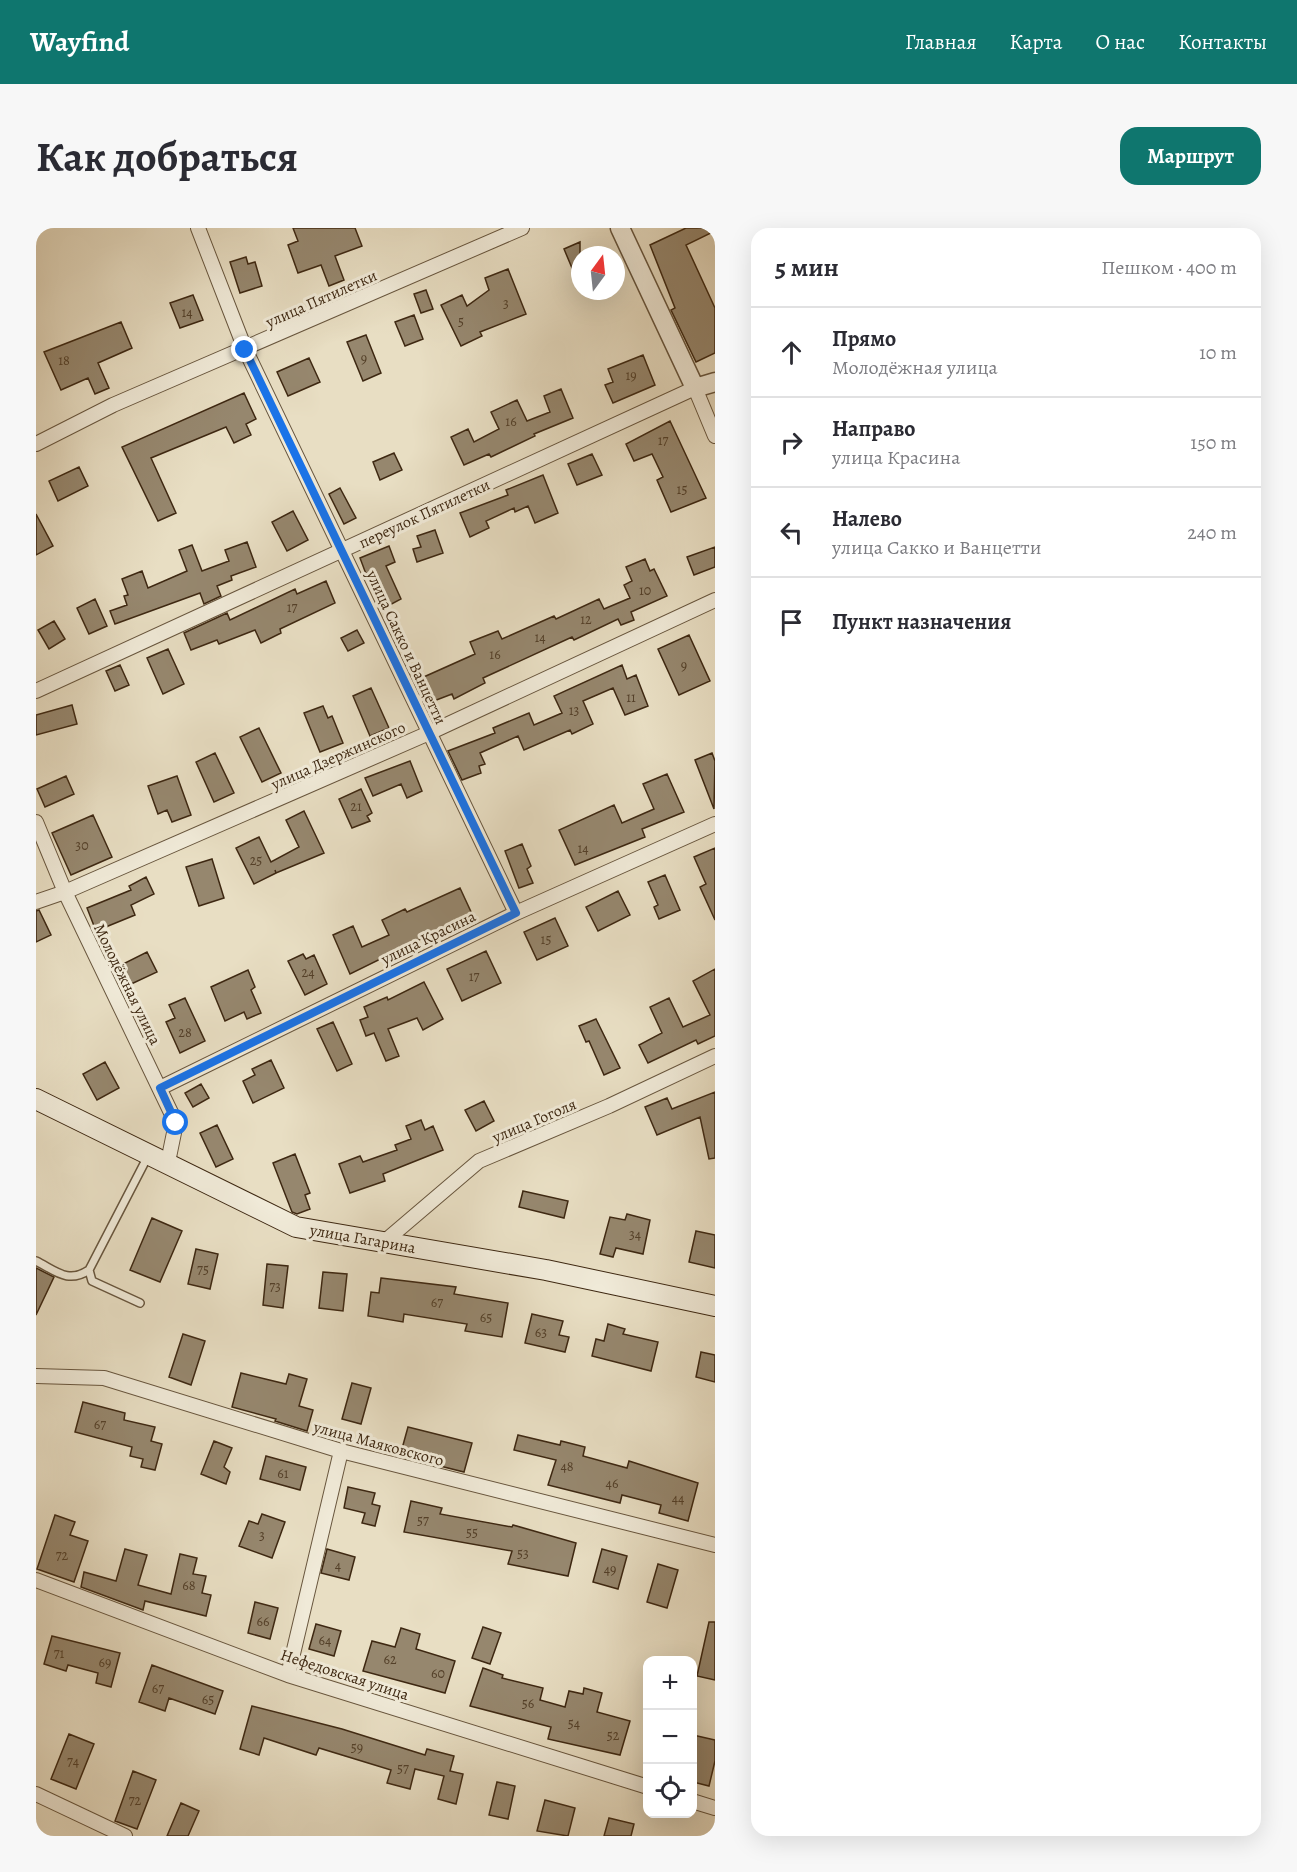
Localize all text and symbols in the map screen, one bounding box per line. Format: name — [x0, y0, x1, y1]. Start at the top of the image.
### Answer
text: Wayfind — [30, 23, 129, 61]
text: Главная — [905, 28, 977, 56]
text: Карта — [1010, 28, 1062, 56]
text: О нас — [1095, 28, 1145, 56]
text: Контакты — [1178, 28, 1267, 56]
button: Маршрут — [1120, 127, 1261, 185]
text: Как добраться — [36, 128, 298, 185]
north arrow — [571, 246, 625, 300]
text: 5 мин — [775, 250, 839, 285]
text: Пешком · 400 m — [1101, 254, 1237, 281]
street label: улица Пятилетки — [261, 265, 381, 334]
house number: 3 — [503, 294, 509, 313]
house number: 14 — [181, 303, 193, 322]
house number: 5 — [458, 312, 464, 331]
text: Прямо — [832, 324, 896, 354]
route end — [231, 336, 257, 362]
icon: ahead — [775, 336, 808, 369]
text: 10 m — [1199, 339, 1237, 366]
house number: 9 — [361, 349, 367, 368]
house number: 18 — [58, 351, 70, 370]
text: Молодёжная улица — [832, 354, 998, 381]
house number: 19 — [625, 366, 637, 385]
house number: 16 — [505, 412, 517, 431]
text: Направо — [832, 414, 915, 444]
icon: right — [775, 426, 808, 459]
text: 150 m — [1190, 429, 1237, 456]
house number: 17 — [658, 431, 668, 450]
text: улица Красина — [832, 444, 960, 471]
street label: переулок Пятилетки — [355, 474, 494, 554]
house number: 15 — [677, 480, 687, 499]
text: Налево — [832, 504, 902, 534]
icon: left — [775, 516, 808, 549]
text: 240 m — [1187, 519, 1237, 546]
text: улица Сакко и Ванцетти — [832, 534, 1041, 561]
street label: улица Сакко и Ванцетти — [360, 566, 451, 728]
house number: 10 — [639, 581, 651, 600]
house number: 17 — [287, 598, 297, 617]
icon: arrive — [775, 606, 808, 639]
text: Пункт назначения — [832, 607, 1011, 637]
house number: 12 — [580, 610, 592, 629]
house number: 14 — [534, 628, 546, 647]
house number: 16 — [489, 645, 501, 664]
house number: 9 — [681, 656, 687, 675]
house number: 11 — [626, 688, 636, 707]
house number: 13 — [569, 701, 579, 720]
street label: улица Дзержинского — [267, 716, 409, 796]
house number: 21 — [350, 797, 362, 816]
house number: 30 — [75, 836, 89, 855]
house number: 14 — [577, 839, 589, 858]
house number: 25 — [250, 851, 262, 870]
street label: улица Красина — [377, 905, 480, 971]
street label: Молодёжная улица — [88, 920, 166, 1049]
house number: 15 — [541, 930, 551, 949]
house number: 24 — [302, 963, 315, 982]
house number: 17 — [469, 967, 479, 986]
house number: 28 — [178, 1023, 192, 1042]
street label: улица Гоголя — [488, 1093, 580, 1149]
route start — [162, 1109, 188, 1135]
street label: улица Гагарина — [307, 1219, 418, 1259]
house number: 34 — [629, 1225, 641, 1244]
house number: 75 — [197, 1260, 209, 1279]
house number: 73 — [269, 1277, 281, 1296]
house number: 67 — [431, 1293, 443, 1312]
house number: 65 — [480, 1308, 492, 1327]
house number: 63 — [535, 1323, 547, 1342]
house number: 67 — [94, 1415, 106, 1434]
street label: улица Маяковского — [310, 1416, 446, 1472]
house number: 48 — [560, 1457, 574, 1476]
house number: 61 — [277, 1464, 289, 1483]
house number: 46 — [606, 1474, 618, 1493]
house number: 44 — [672, 1489, 684, 1508]
house number: 57 — [417, 1511, 429, 1530]
house number: 55 — [466, 1523, 478, 1542]
house number: 3 — [259, 1526, 265, 1545]
house number: 53 — [517, 1544, 529, 1563]
house number: 72 — [56, 1546, 69, 1565]
house number: 4 — [335, 1556, 341, 1575]
house number: 49 — [604, 1560, 616, 1579]
house number: 68 — [182, 1576, 196, 1595]
house number: 66 — [257, 1612, 269, 1631]
house number: 64 — [319, 1631, 331, 1650]
house number: 71 — [54, 1644, 65, 1663]
street label: Нефедовская улица — [278, 1644, 412, 1706]
house number: 62 — [383, 1650, 397, 1669]
house number: 69 — [99, 1653, 111, 1672]
map controls — [643, 1656, 697, 1818]
button: + — [643, 1656, 697, 1710]
house number: 60 — [431, 1664, 445, 1683]
house number: 67 — [152, 1679, 164, 1698]
house number: 65 — [202, 1690, 214, 1709]
house number: 56 — [522, 1694, 534, 1713]
button: − — [643, 1710, 697, 1764]
house number: 54 — [568, 1714, 580, 1733]
house number: 52 — [607, 1726, 620, 1745]
house number: 59 — [351, 1738, 363, 1757]
house number: 74 — [67, 1752, 79, 1771]
house number: 57 — [397, 1759, 409, 1778]
button: locate — [643, 1764, 697, 1818]
house number: 72 — [129, 1791, 142, 1810]

